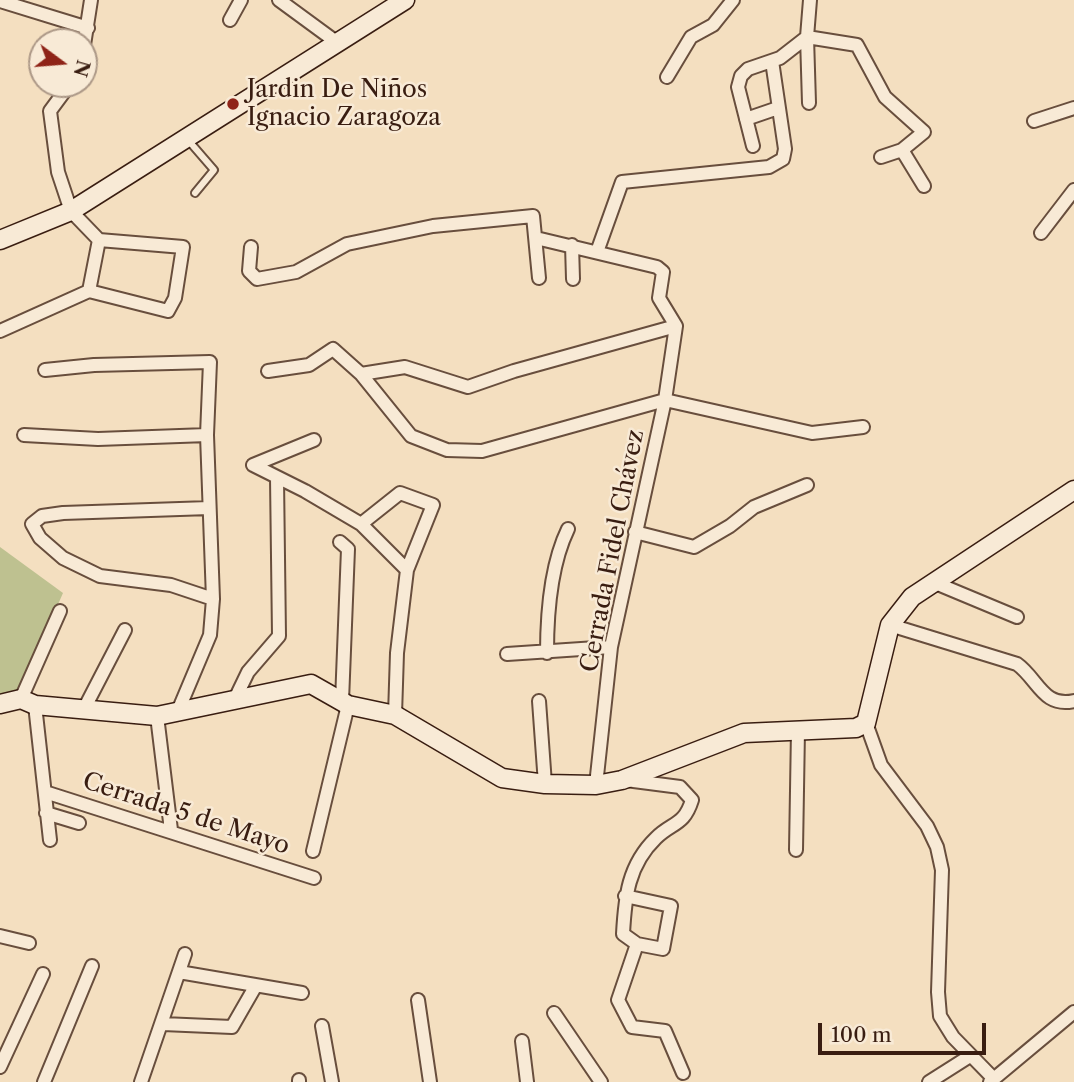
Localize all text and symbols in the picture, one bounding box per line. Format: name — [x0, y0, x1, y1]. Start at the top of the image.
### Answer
north arrow — [28, 28, 98, 98]
text: N — [68, 57, 95, 79]
place label: Jardin De Niños Ignacio Zaragoza — [247, 76, 441, 132]
marker: Jardin De Niños Ignacio Zaragoza — [225, 96, 241, 112]
street label: Cerrada Fidel Chávez — [575, 427, 651, 675]
street label: Cerrada 5 de Mayo — [79, 767, 293, 861]
scale bar — [822, 1009, 990, 1052]
text: 100 m — [831, 1022, 892, 1047]

